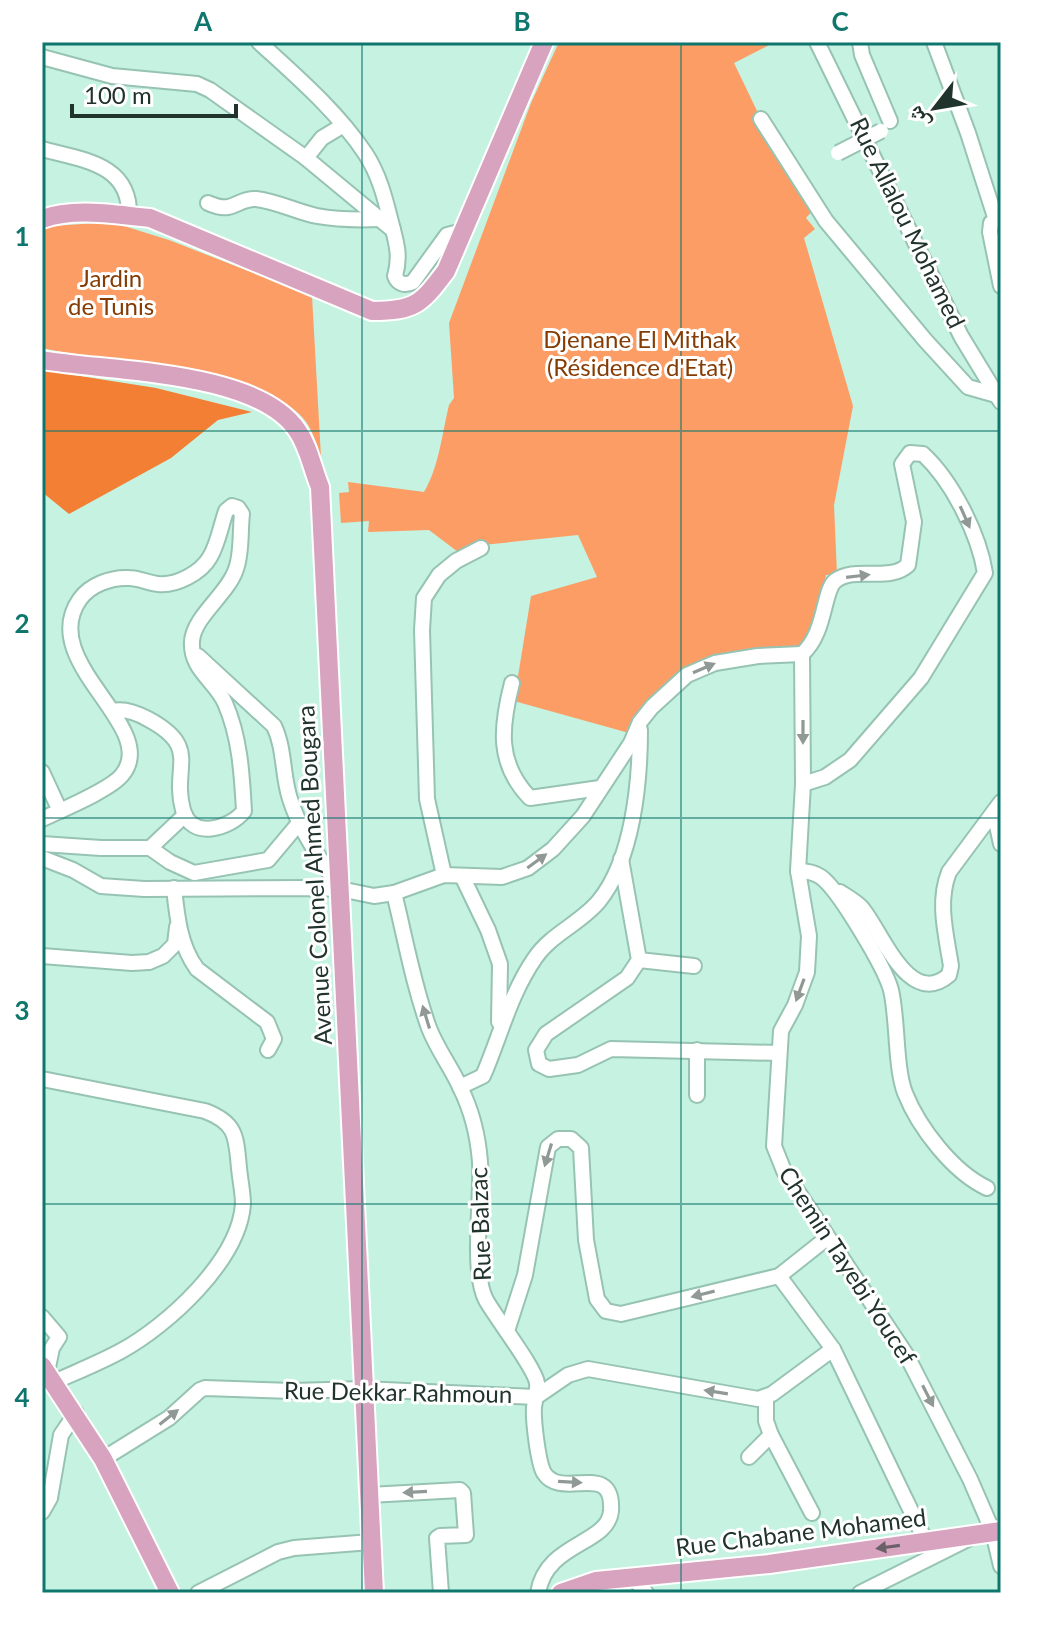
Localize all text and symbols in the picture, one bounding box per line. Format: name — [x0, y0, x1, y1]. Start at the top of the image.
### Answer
text: A — [193, 5, 213, 37]
text: B — [513, 5, 531, 37]
text: C — [831, 5, 849, 37]
scale bar — [72, 68, 236, 118]
north arrow — [895, 68, 975, 148]
text: 100 m — [84, 80, 152, 109]
text: ش — [900, 101, 936, 136]
street label: Rue Allalou Mohamed — [845, 112, 972, 332]
text: 1 — [14, 220, 30, 252]
park label: Jardin de Tunis — [68, 263, 154, 320]
park label: Djenane El Mithak (Résidence d'Etat) — [543, 324, 738, 381]
one-way arrow — [959, 505, 972, 529]
one-way arrow — [846, 569, 871, 582]
text: 2 — [14, 607, 30, 639]
one-way arrow — [692, 661, 716, 674]
street label: Avenue Colonel Ahmed Bougara — [290, 704, 337, 1046]
one-way arrow — [796, 720, 809, 745]
one-way arrow — [526, 853, 548, 869]
one-way arrow — [794, 978, 806, 1002]
text: 3 — [14, 994, 30, 1026]
one-way arrow — [419, 1004, 432, 1028]
one-way arrow — [541, 1143, 554, 1167]
street label: Chemin Tayebi Youcef — [773, 1161, 923, 1370]
street label: Rue Balzac — [463, 1167, 496, 1281]
one-way arrow — [691, 1289, 716, 1301]
street label: Rue Dekkar Rahmoun — [284, 1375, 513, 1408]
text: 4 — [14, 1381, 30, 1413]
one-way arrow — [703, 1385, 728, 1397]
one-way arrow — [922, 1385, 935, 1408]
one-way arrow — [159, 1409, 179, 1425]
one-way arrow — [558, 1476, 583, 1489]
one-way arrow — [402, 1486, 427, 1499]
street label: Rue Chabane Mohamed — [674, 1502, 928, 1561]
one-way arrow — [875, 1541, 900, 1554]

